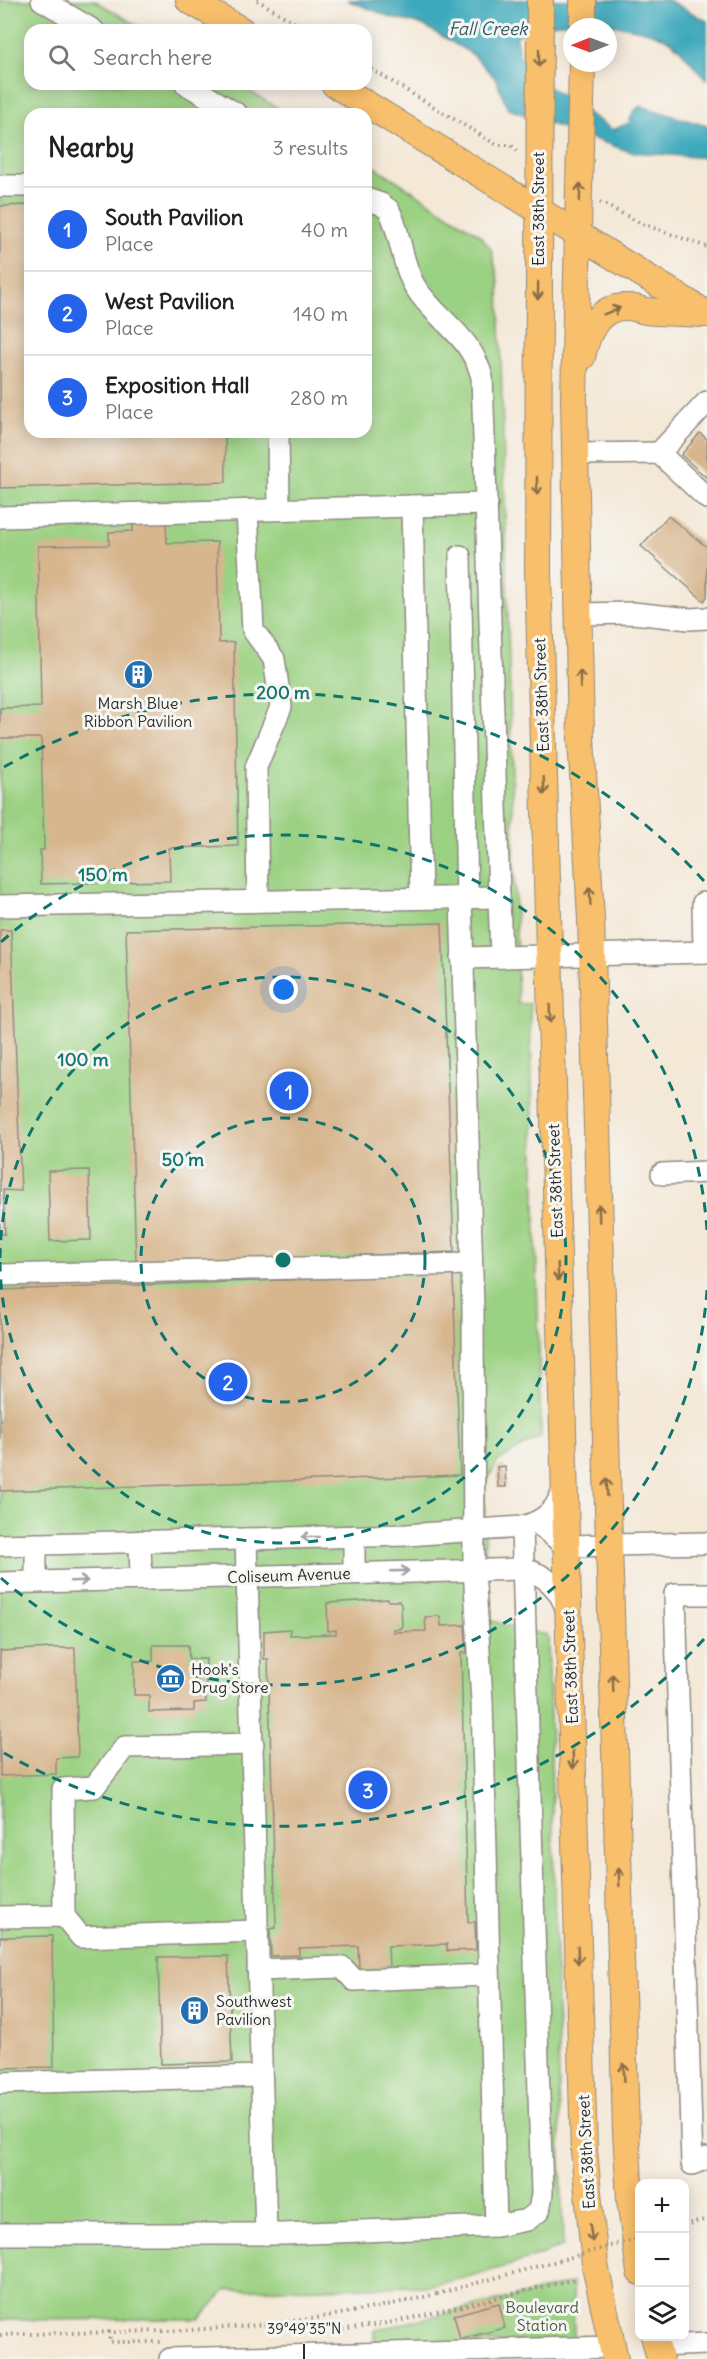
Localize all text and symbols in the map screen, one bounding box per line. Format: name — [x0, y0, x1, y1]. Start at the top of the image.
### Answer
water label: Fall Creek — [448, 17, 529, 40]
north arrow — [563, 18, 617, 72]
search box — [24, 24, 372, 90]
icon: search — [45, 41, 78, 74]
text: Search here — [93, 43, 212, 71]
one-way arrow — [534, 48, 545, 68]
text: Nearby — [48, 131, 134, 164]
text: 3 results — [272, 135, 348, 160]
street label: East 38th Street — [528, 151, 548, 266]
one-way arrow — [574, 183, 586, 203]
text: South Pavilion — [105, 203, 244, 231]
text: 1 — [64, 217, 71, 242]
text: 40 m — [301, 217, 348, 242]
text: Place — [105, 231, 153, 256]
one-way arrow — [532, 281, 544, 301]
text: West Pavilion — [105, 287, 235, 315]
text: 2 — [62, 301, 73, 326]
text: 140 m — [293, 301, 348, 326]
one-way arrow — [602, 305, 620, 316]
text: Place — [105, 315, 153, 340]
text: Exposition Hall — [105, 371, 249, 399]
text: 3 — [62, 385, 73, 410]
text: 280 m — [290, 385, 348, 410]
text: Place — [105, 399, 153, 424]
one-way arrow — [531, 476, 543, 496]
street label: East 38th Street — [529, 637, 553, 752]
building icon: Marsh Blue Ribbon Pavilion — [122, 659, 154, 691]
one-way arrow — [574, 669, 586, 689]
text: 200 m — [256, 681, 310, 704]
place label: Marsh Blue Ribbon Pavilion — [84, 693, 192, 731]
one-way arrow — [539, 776, 550, 796]
text: 150 m — [78, 863, 128, 886]
one-way arrow — [584, 887, 595, 907]
your location — [269, 975, 298, 1004]
one-way arrow — [545, 1004, 556, 1024]
text: 100 m — [58, 1048, 109, 1071]
pin: 1 — [270, 1068, 308, 1114]
street label: East 38th Street — [543, 1123, 567, 1238]
text: 50 m — [162, 1148, 204, 1171]
one-way arrow — [594, 1203, 605, 1223]
centre of rings — [273, 1250, 293, 1270]
one-way arrow — [552, 1262, 564, 1282]
pin: 2 — [208, 1360, 248, 1404]
one-way arrow — [602, 1477, 613, 1497]
one-way arrow — [300, 1532, 320, 1543]
street label: Coliseum Avenue — [227, 1563, 351, 1587]
one-way arrow — [390, 1565, 410, 1577]
one-way arrow — [69, 1575, 89, 1587]
street label: East 38th Street — [558, 1609, 582, 1724]
place label: Hook's Drug Store — [191, 1659, 269, 1697]
museum icon: Hook's Drug Store — [154, 1662, 186, 1694]
one-way arrow — [607, 1673, 619, 1693]
one-way arrow — [567, 1749, 578, 1769]
pin: 3 — [348, 1768, 388, 1812]
one-way arrow — [613, 1868, 625, 1888]
one-way arrow — [573, 1944, 584, 1964]
place label: Southwest Pavilion — [216, 1991, 292, 2029]
building icon: Southwest Pavilion — [179, 1994, 211, 2026]
one-way arrow — [619, 2063, 630, 2083]
street label: East 38th Street — [573, 2094, 599, 2210]
map controls — [635, 2179, 689, 2341]
button: + — [635, 2179, 689, 2233]
one-way arrow — [586, 2223, 597, 2243]
button: − — [635, 2233, 689, 2287]
button: layers — [635, 2287, 689, 2341]
park label: Boulevard Station — [505, 2297, 579, 2335]
text: 39°49'35"N — [267, 2319, 341, 2338]

